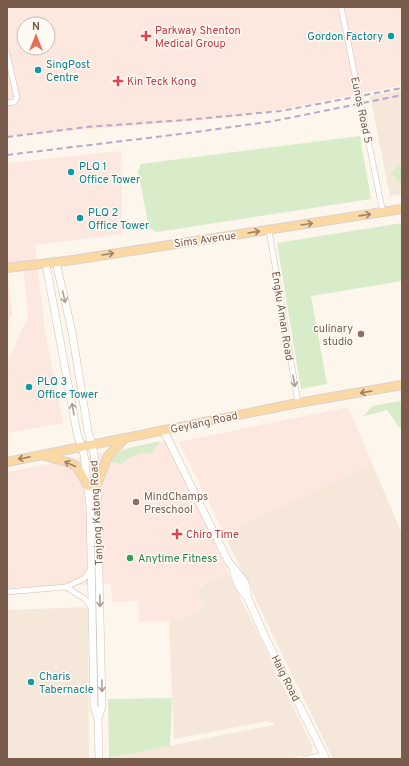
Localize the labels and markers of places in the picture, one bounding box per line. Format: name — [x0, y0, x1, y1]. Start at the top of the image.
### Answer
place label: Parkway Shenton Medical Group — [155, 24, 241, 51]
marker: Parkway Shenton Medical Group — [140, 30, 152, 42]
place label: Gordon Factory — [307, 30, 383, 44]
marker: Gordon Factory — [386, 31, 396, 41]
place label: SingPost Centre — [46, 58, 90, 85]
marker: SingPost Centre — [33, 65, 43, 75]
marker: Kin Teck Kong — [112, 75, 124, 87]
place label: Kin Teck Kong — [127, 75, 196, 89]
place label: PLQ 1 Office Tower — [79, 160, 141, 187]
marker: PLQ 1 Office Tower — [66, 167, 76, 177]
place label: PLQ 2 Office Tower — [88, 206, 150, 233]
marker: PLQ 2 Office Tower — [75, 213, 85, 223]
place label: culinary studio — [313, 322, 353, 349]
marker: culinary studio — [356, 329, 366, 339]
place label: PLQ 3 Office Tower — [37, 375, 99, 402]
marker: PLQ 3 Office Tower — [24, 382, 34, 392]
place label: MindChamps Preschool — [144, 490, 208, 517]
marker: MindChamps Preschool — [131, 497, 141, 507]
marker: Chiro Time — [171, 528, 183, 540]
place label: Chiro Time — [186, 528, 239, 542]
place label: Anytime Fitness — [138, 552, 217, 566]
marker: Anytime Fitness — [125, 553, 135, 563]
place label: Charis Tabernacle — [39, 670, 94, 697]
marker: Charis Tabernacle — [26, 677, 36, 687]

